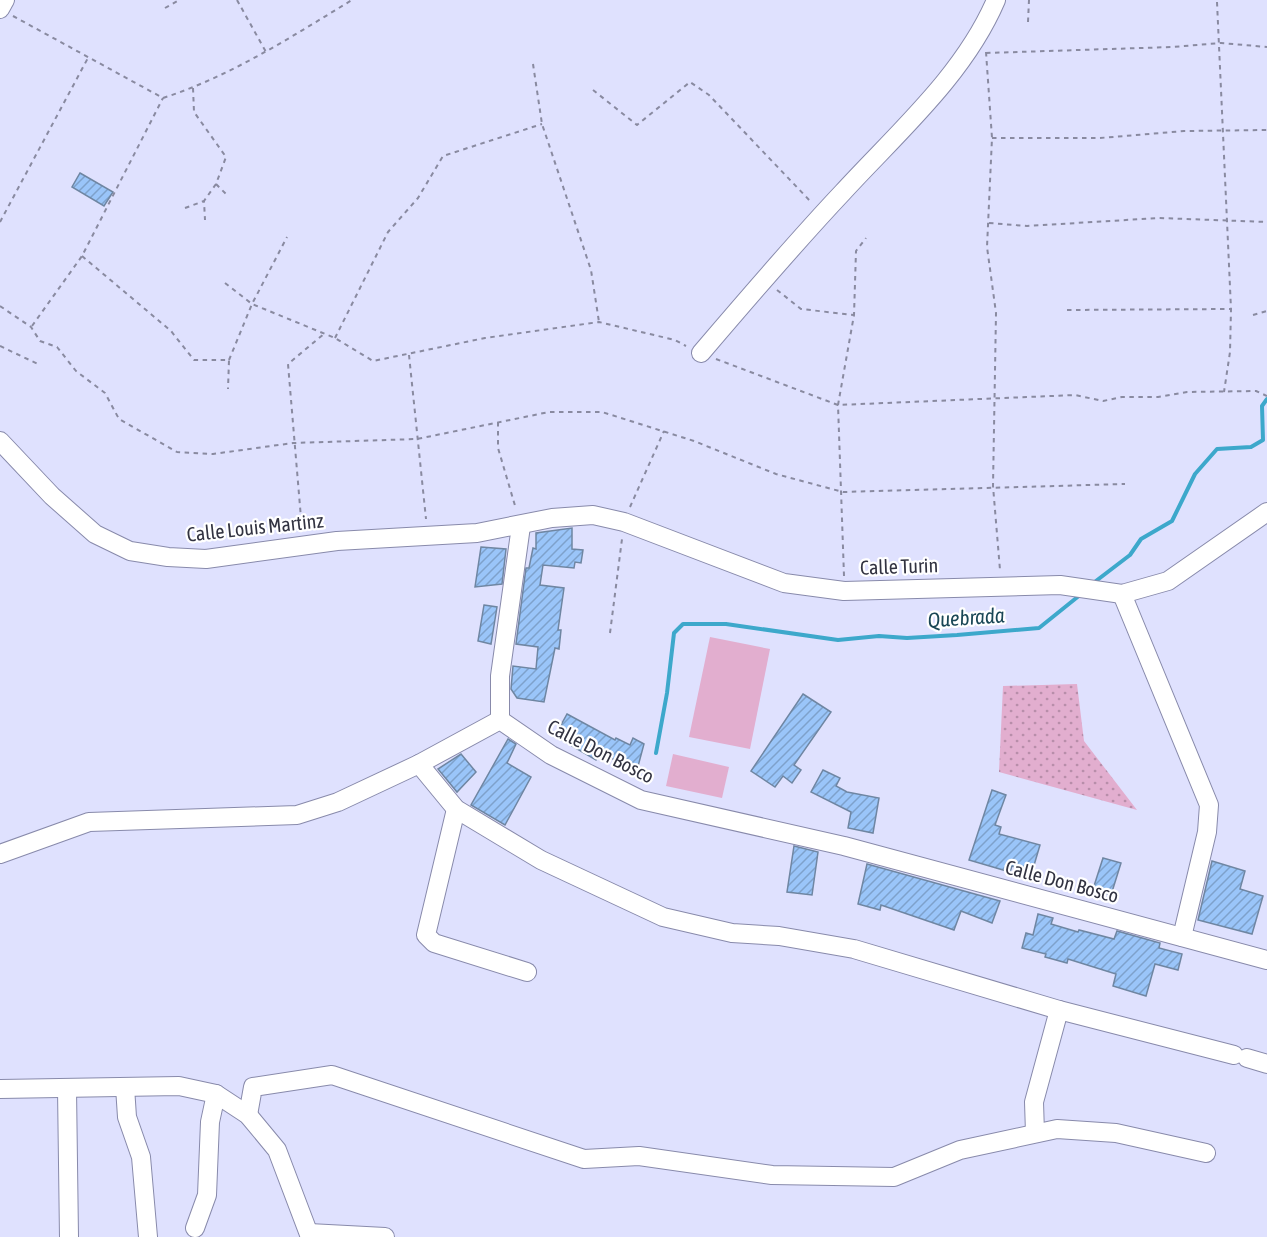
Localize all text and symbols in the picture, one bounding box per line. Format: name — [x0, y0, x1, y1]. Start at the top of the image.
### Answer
street label: Calle Louis Martinz — [185, 508, 325, 546]
street label: Calle Turin — [860, 553, 938, 579]
water label: Quebrada — [927, 602, 1005, 632]
street label: Calle Don Bosco — [544, 714, 658, 788]
street label: Calle Don Bosco — [1003, 855, 1121, 907]

